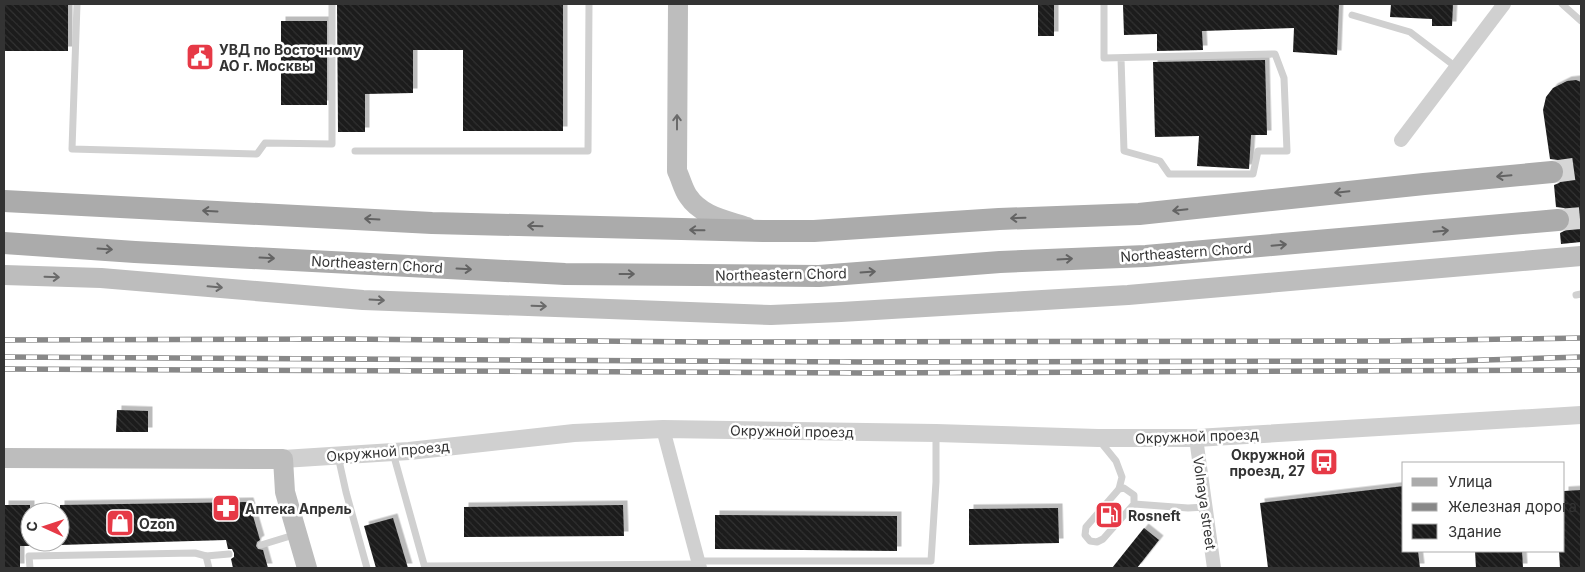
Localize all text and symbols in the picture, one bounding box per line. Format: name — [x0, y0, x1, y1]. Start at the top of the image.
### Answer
place label: УВД по Восточному АО г. Москвы — [219, 41, 362, 74]
public building icon: УВД по Восточному АО г. Москвы — [185, 42, 215, 72]
one-way arrow — [672, 114, 682, 130]
one-way arrow — [1496, 171, 1512, 181]
one-way arrow — [1334, 187, 1350, 197]
one-way arrow — [1173, 205, 1189, 215]
one-way arrow — [202, 207, 218, 216]
one-way arrow — [1011, 213, 1027, 223]
one-way arrow — [365, 215, 381, 224]
one-way arrow — [527, 221, 543, 230]
one-way arrow — [689, 225, 706, 235]
one-way arrow — [1433, 226, 1449, 236]
street label: Northeastern Chord — [1120, 239, 1252, 265]
one-way arrow — [1271, 240, 1287, 249]
one-way arrow — [96, 245, 112, 254]
street label: Northeastern Chord — [311, 252, 443, 276]
one-way arrow — [259, 254, 275, 263]
one-way arrow — [1057, 255, 1073, 264]
street label: Northeastern Chord — [715, 264, 847, 284]
one-way arrow — [456, 265, 472, 274]
one-way arrow — [860, 267, 876, 277]
one-way arrow — [618, 269, 634, 279]
one-way arrow — [44, 272, 60, 281]
one-way arrow — [206, 283, 222, 292]
one-way arrow — [368, 296, 384, 305]
one-way arrow — [530, 301, 547, 311]
street label: Окружной проезд — [730, 421, 854, 441]
street label: Окружной проезд — [1135, 425, 1259, 447]
street label: Окружной проезд — [326, 437, 451, 465]
place label: Окружной проезд, 27 — [1230, 446, 1305, 479]
bus stop icon: Окружной проезд, 27 — [1309, 447, 1339, 477]
street label: Volnaya street — [1190, 455, 1220, 551]
legend — [1402, 462, 1565, 552]
text: Улица — [1448, 472, 1492, 491]
pharmacy icon: Аптека Апрель — [211, 493, 241, 523]
text: Железная дорога — [1448, 497, 1577, 516]
place label: Аптека Апрель — [245, 500, 352, 517]
fuel station icon: Rosneft — [1094, 500, 1124, 530]
north arrow — [20, 502, 70, 552]
place label: Rosneft — [1128, 507, 1181, 524]
shop icon: Ozon — [105, 508, 135, 538]
place label: Ozon — [139, 515, 175, 532]
text: С — [23, 521, 40, 532]
text: Здание — [1448, 522, 1502, 541]

